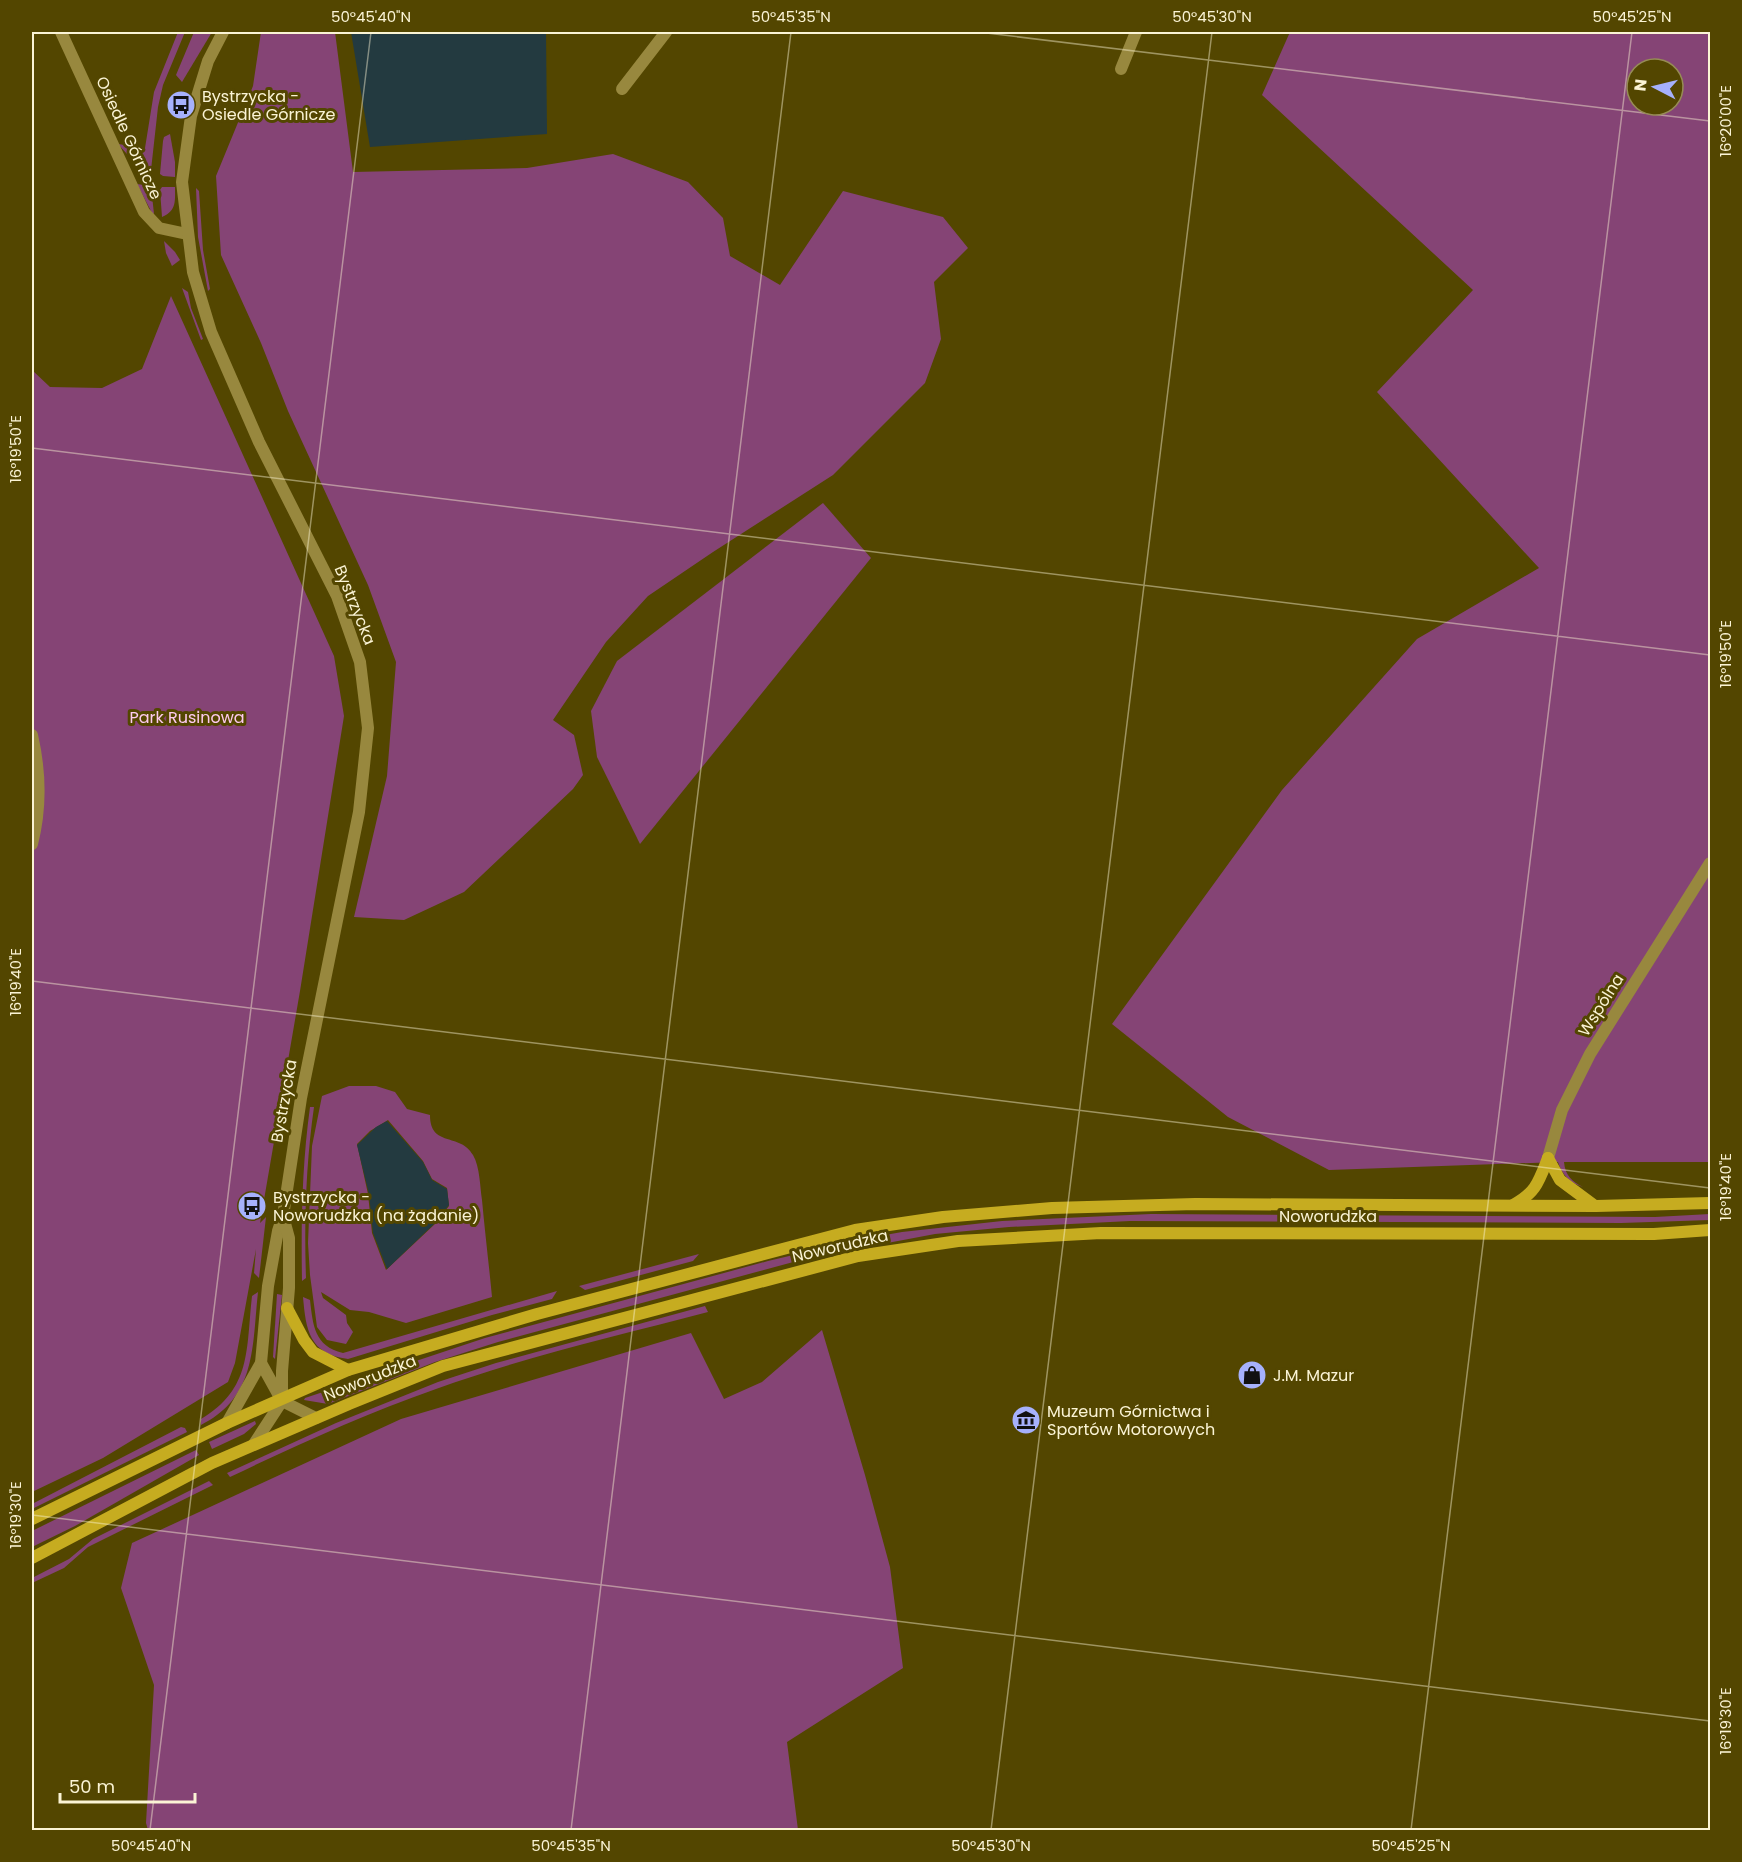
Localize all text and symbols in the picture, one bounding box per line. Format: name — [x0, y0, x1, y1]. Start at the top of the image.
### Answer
text: 50°45'40"N — [331, 6, 411, 27]
text: 50°45'35"N — [751, 6, 831, 27]
text: 50°45'30"N — [1172, 6, 1252, 27]
text: 50°45'25"N — [1592, 6, 1672, 27]
north arrow — [1625, 57, 1685, 117]
street label: Osiedle Górnicze — [90, 73, 168, 203]
text: N — [1628, 78, 1653, 93]
place label: Bystrzycka - Osiedle Górnicze — [202, 85, 336, 126]
text: 16°20'00"E — [1715, 85, 1736, 157]
bus stop icon: Bystrzycka - Osiedle Górnicze — [165, 89, 197, 121]
text: 16°19'50"E — [5, 415, 26, 483]
street label: Bystrzycka — [329, 562, 381, 648]
text: 16°19'50"E — [1715, 620, 1736, 688]
park label: Park Rusinowa — [129, 706, 245, 729]
text: 16°19'40"E — [5, 948, 26, 1016]
street label: Wspólna — [1573, 969, 1629, 1041]
street label: Bystrzycka — [265, 1058, 303, 1144]
text: 16°19'40"E — [1715, 1153, 1736, 1221]
place label: Bystrzycka - Noworudzka (na żądanie) — [273, 1186, 479, 1227]
bus stop icon: Bystrzycka - Noworudzka (na żądanie) — [236, 1190, 268, 1222]
street label: Noworudzka — [1279, 1205, 1377, 1228]
street label: Noworudzka — [790, 1224, 890, 1268]
street label: Noworudzka — [320, 1349, 420, 1407]
shop icon: J.M. Mazur — [1236, 1359, 1268, 1391]
place label: J.M. Mazur — [1273, 1364, 1354, 1387]
place label: Muzeum Górnictwa i Sportów Motorowych — [1047, 1400, 1215, 1441]
museum icon: Muzeum Górnictwa i Sportów Motorowych — [1010, 1404, 1042, 1436]
text: 16°19'30"E — [5, 1481, 26, 1549]
text: 16°19'30"E — [1715, 1687, 1736, 1755]
scale bar — [60, 1766, 195, 1804]
text: 50 m — [69, 1774, 115, 1799]
text: 50°45'40"N — [111, 1835, 191, 1856]
text: 50°45'35"N — [531, 1835, 611, 1856]
text: 50°45'30"N — [951, 1835, 1031, 1856]
text: 50°45'25"N — [1371, 1835, 1451, 1856]

